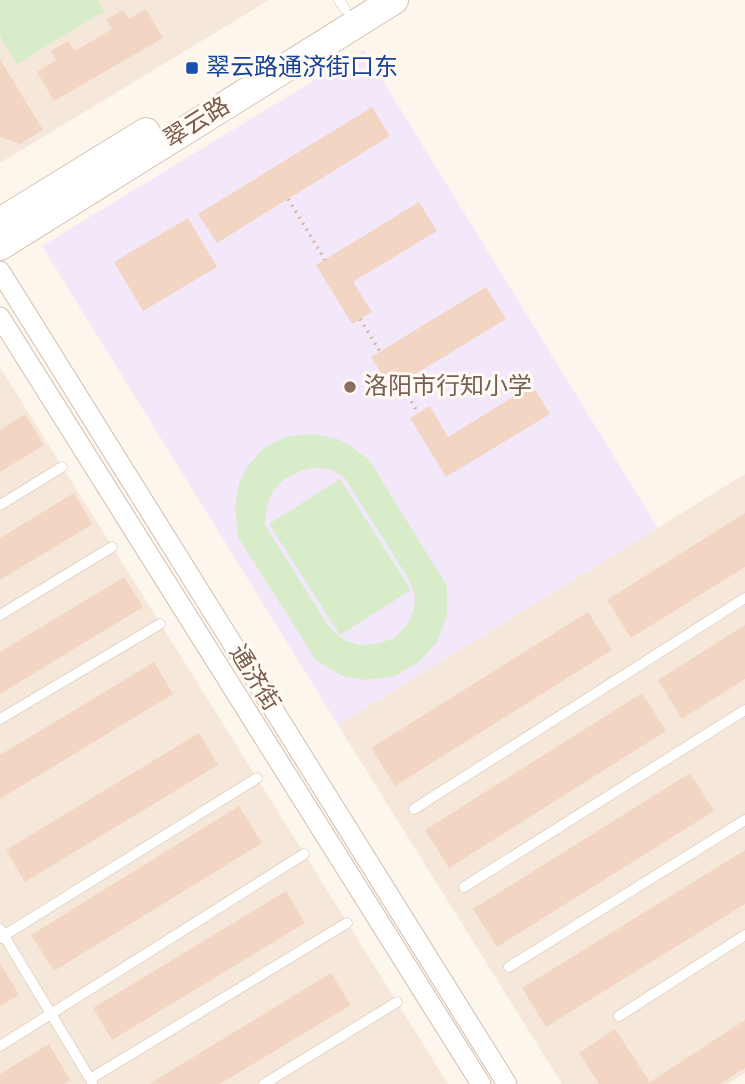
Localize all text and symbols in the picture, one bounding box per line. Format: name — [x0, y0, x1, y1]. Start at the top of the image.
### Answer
place label: 翠云路通济街口东 — [206, 54, 398, 80]
marker: 翠云路通济街口东 — [184, 60, 200, 76]
street label: 翠云路 — [159, 92, 234, 152]
place label: 洛阳市行知小学 — [364, 373, 532, 399]
marker: 洛阳市行知小学 — [342, 379, 358, 395]
street label: 通济街 — [225, 640, 285, 715]

